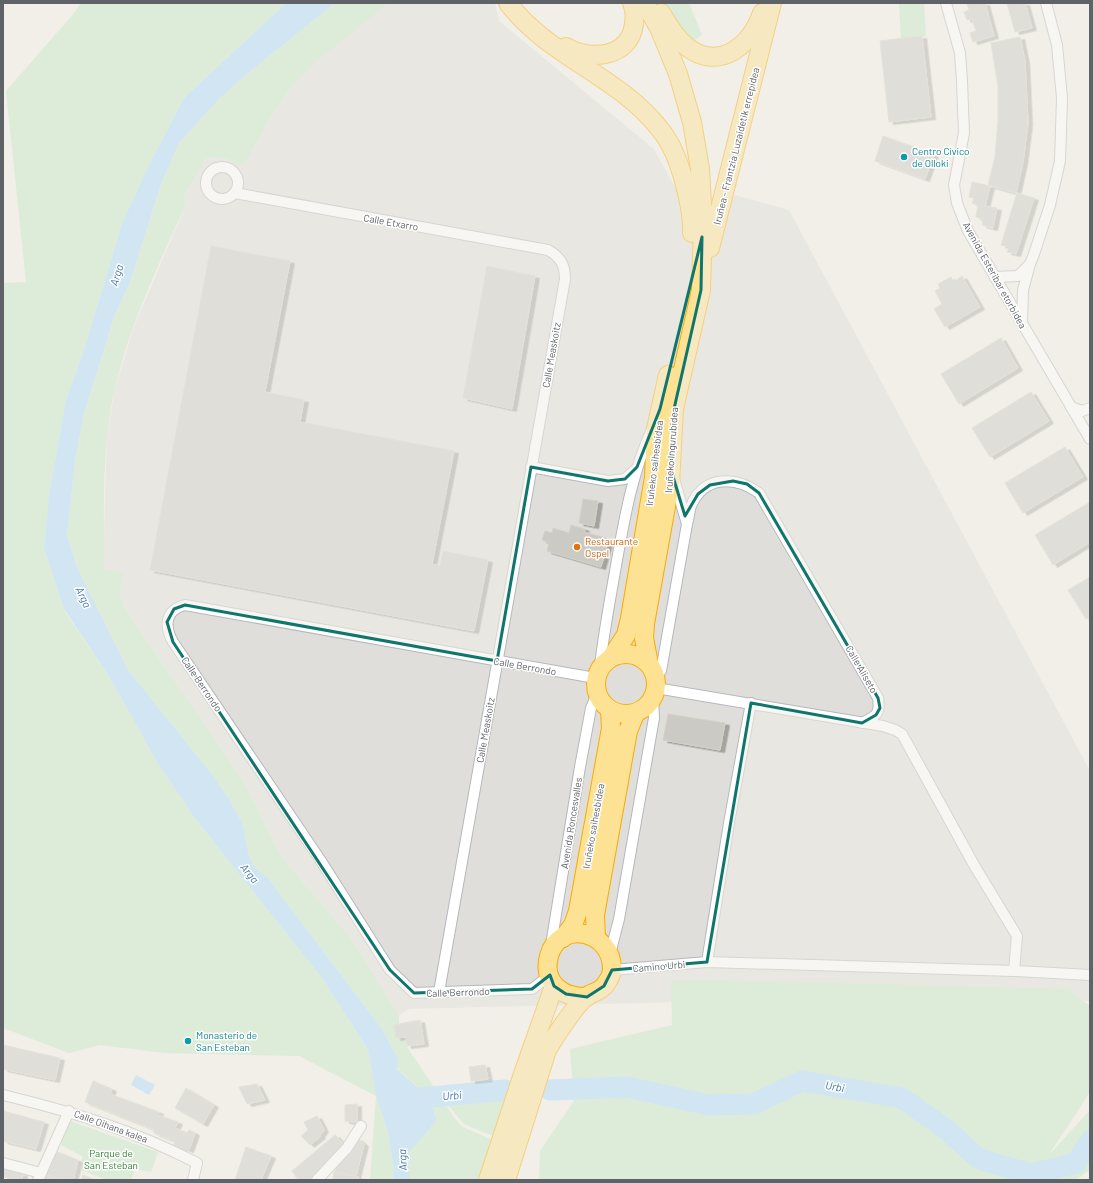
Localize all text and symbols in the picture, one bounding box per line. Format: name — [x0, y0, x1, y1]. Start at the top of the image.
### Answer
street label: Iruñea - Frantzia Luzaidetik errepidea — [711, 66, 761, 226]
place label: Centro Cívico de Olloki — [912, 145, 970, 169]
marker: Centro Cívico de Olloki — [899, 152, 909, 162]
street label: Calle Etxarro — [363, 211, 419, 233]
street label: Avenida Esteribar etorbidea — [961, 220, 1029, 330]
water label: Arga — [106, 262, 126, 287]
street label: Calle Measkoitz — [539, 321, 563, 389]
street label: Iruñeko Ingurubidea — [662, 407, 680, 493]
street label: Iruñeko saihesbidea — [643, 419, 665, 507]
place label: Restaurante Ospel — [585, 535, 638, 559]
marker: Restaurante Ospel — [572, 542, 582, 552]
water label: Arga — [74, 584, 95, 610]
street label: Calle Aliseto — [844, 643, 880, 695]
street label: Calle Berrondo — [179, 654, 225, 714]
street label: Calle Berrondo — [493, 655, 557, 677]
street label: Calle Measkoitz — [473, 696, 497, 764]
street label: Avenida Roncesvalles — [558, 776, 584, 870]
street label: Iruñeko saihesbidea — [580, 782, 606, 870]
water label: Arga — [238, 860, 262, 886]
street label: Camino Urbi — [632, 958, 686, 974]
street label: Calle Berrondo — [426, 985, 490, 999]
place label: Monasterio de San Esteban — [196, 1029, 257, 1053]
marker: Monasterio de San Esteban — [183, 1036, 193, 1046]
water label: Urbi — [824, 1078, 846, 1094]
water label: Urbi — [442, 1088, 462, 1102]
street label: Calle Oihana kalea — [73, 1107, 149, 1145]
park label: Parque de San Esteban — [84, 1147, 138, 1171]
water label: Arga — [395, 1149, 409, 1171]

